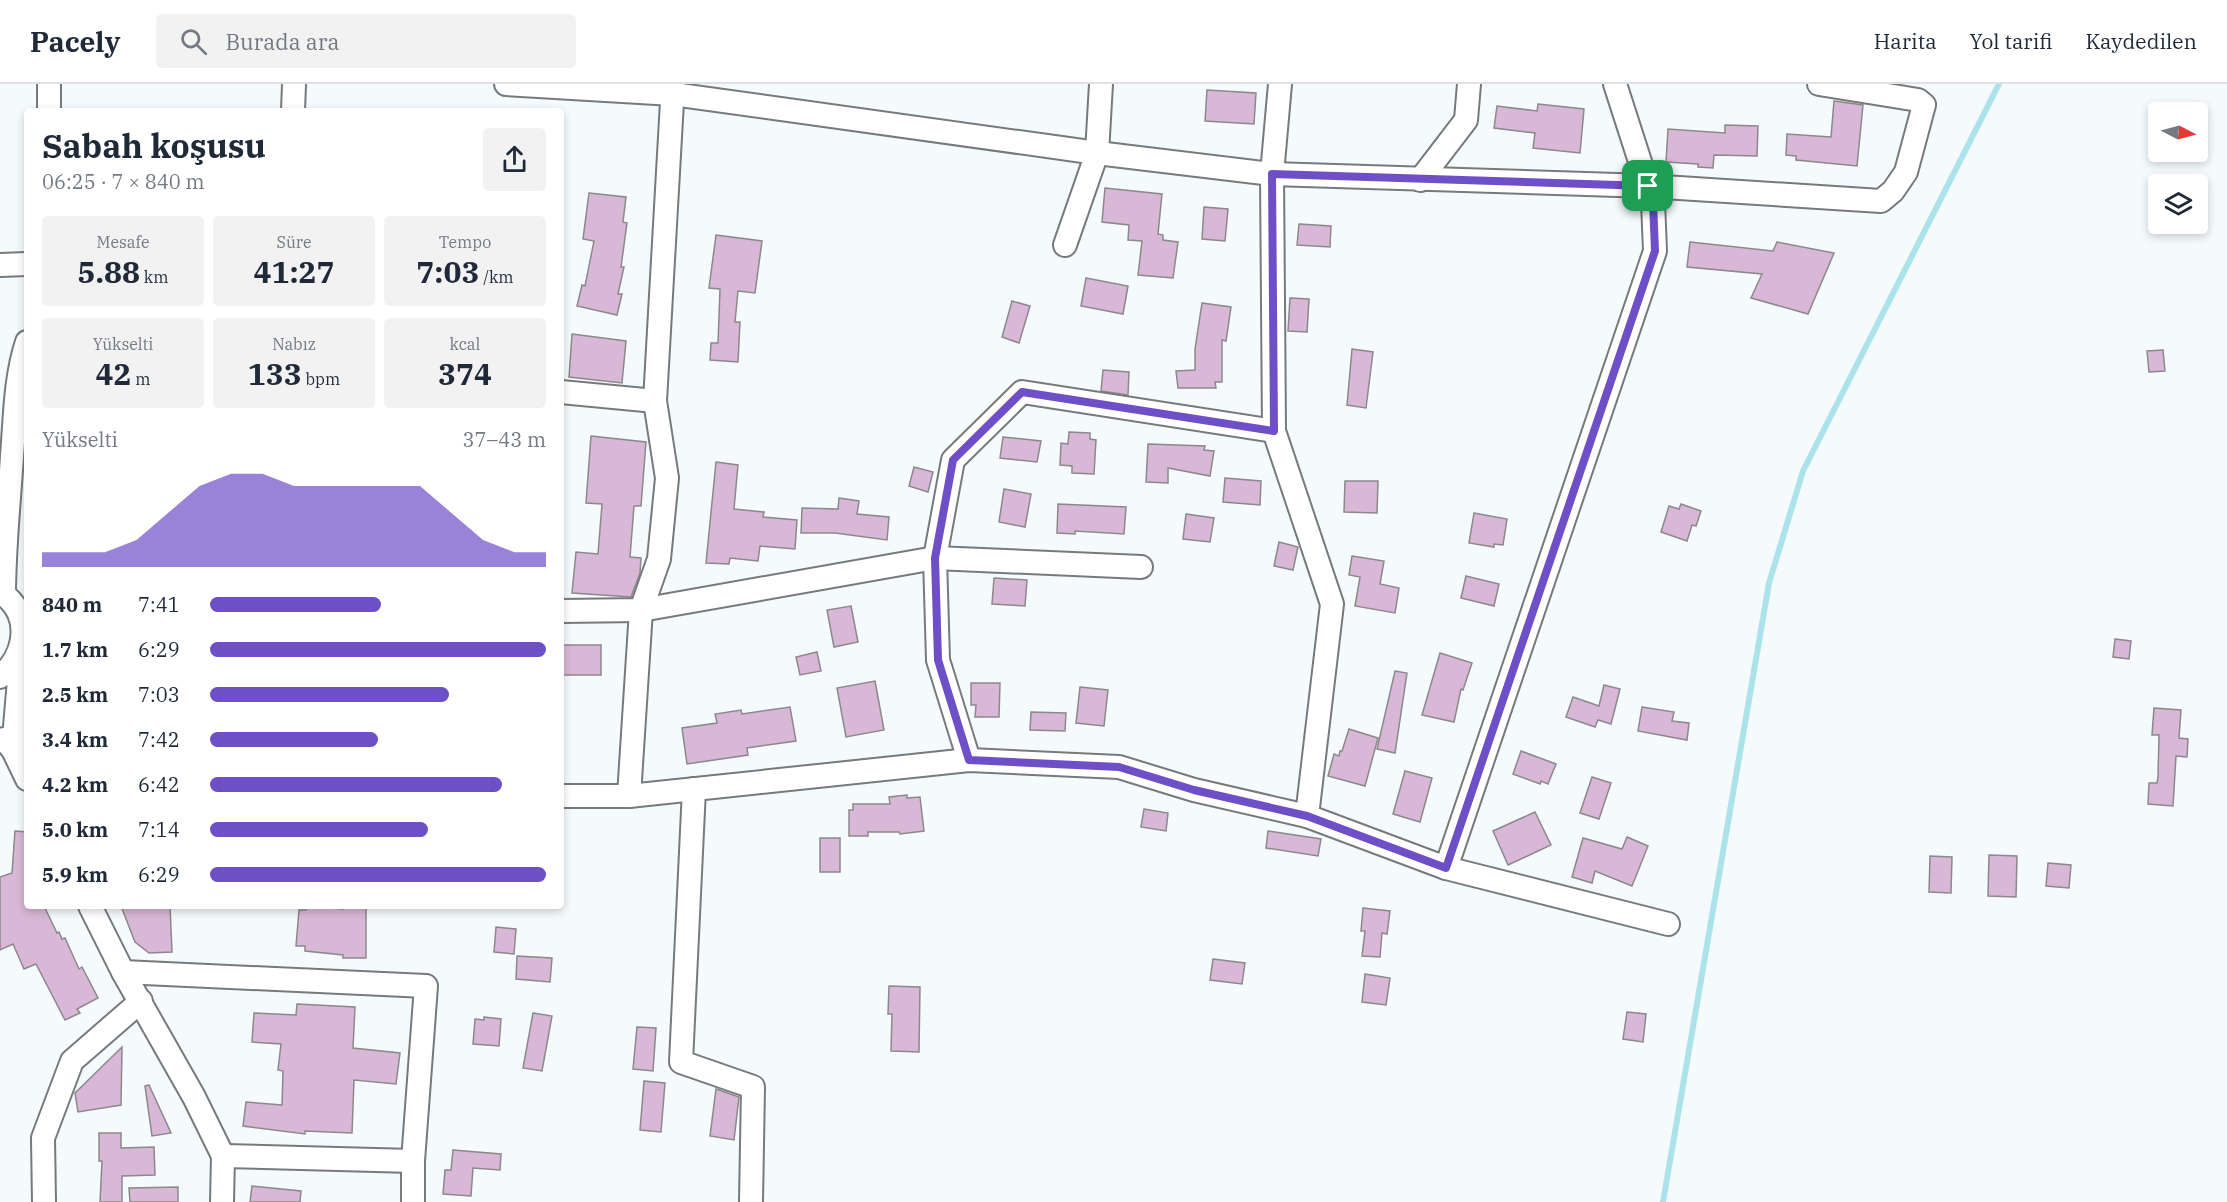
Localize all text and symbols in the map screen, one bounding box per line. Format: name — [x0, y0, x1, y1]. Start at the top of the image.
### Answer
search box — [156, 14, 576, 68]
text: Pacely — [30, 23, 120, 60]
icon: search — [177, 25, 210, 58]
text: Burada ara — [225, 27, 340, 56]
text: Harita — [1874, 27, 1937, 55]
text: Yol tarifi — [1970, 27, 2053, 55]
text: Kaydedilen — [2086, 27, 2197, 55]
north arrow — [2148, 102, 2208, 162]
map controls — [2148, 102, 2208, 234]
text: Sabah koşusu — [42, 124, 266, 167]
button: share — [483, 128, 546, 191]
pin — [1622, 160, 1673, 211]
text: 06:25 · 7 × 840 m — [42, 168, 205, 195]
icon: arrive — [1631, 169, 1664, 202]
button: layers — [2148, 174, 2208, 234]
text: Mesafe — [97, 232, 149, 252]
text: Süre — [277, 232, 311, 252]
text: Tempo — [439, 232, 491, 252]
text: 5.88 — [78, 252, 140, 291]
text: 41:27 — [253, 252, 335, 291]
text: 7:03 — [416, 252, 479, 291]
text: km — [140, 267, 168, 287]
text: /km — [479, 267, 514, 287]
text: Yükselti — [93, 334, 153, 354]
text: Nabız — [272, 334, 316, 354]
text: kcal — [450, 334, 480, 354]
text: 42 — [96, 354, 132, 393]
text: 133 — [248, 354, 302, 393]
text: 374 — [438, 354, 492, 393]
text: m — [132, 369, 150, 389]
text: bpm — [302, 369, 340, 389]
text: Yükselti — [42, 426, 118, 453]
text: 37–43 m — [463, 426, 546, 453]
text: 840 m — [42, 591, 102, 618]
text: 7:41 — [138, 591, 180, 618]
text: 1.7 km — [42, 636, 108, 663]
text: 6:29 — [138, 636, 180, 663]
text: 2.5 km — [42, 681, 108, 708]
text: 7:03 — [138, 681, 180, 708]
text: 3.4 km — [42, 726, 108, 753]
text: 7:42 — [138, 726, 180, 753]
text: 4.2 km — [42, 771, 108, 798]
text: 6:42 — [138, 771, 180, 798]
text: 5.0 km — [42, 816, 108, 843]
text: 7:14 — [138, 816, 180, 843]
text: 5.9 km — [42, 861, 108, 888]
text: 6:29 — [138, 861, 180, 888]

